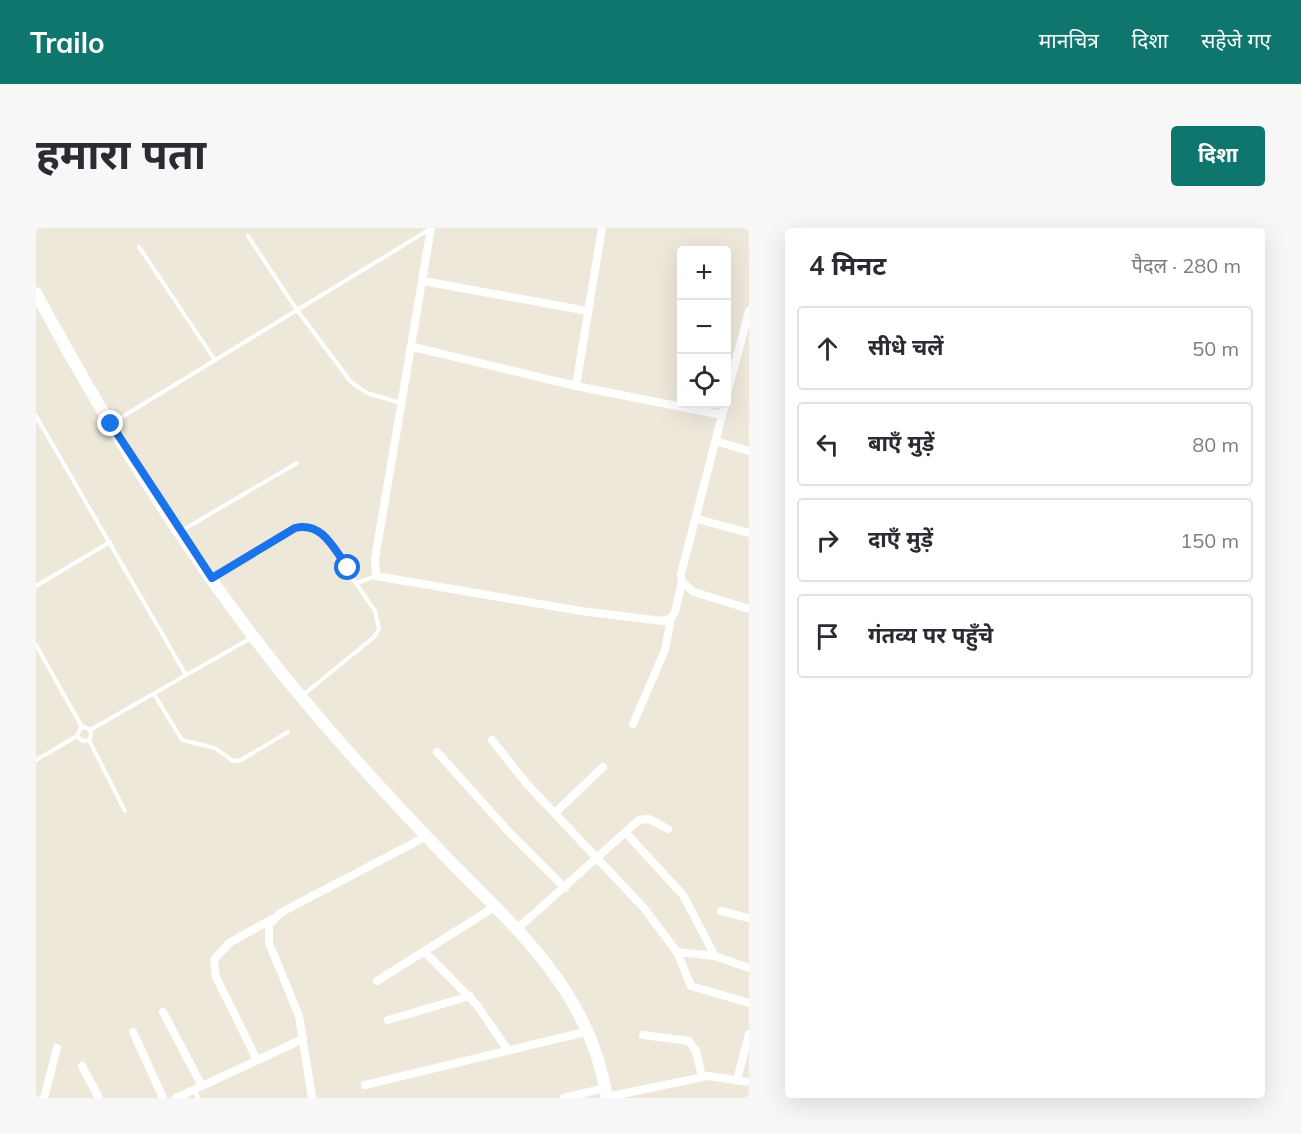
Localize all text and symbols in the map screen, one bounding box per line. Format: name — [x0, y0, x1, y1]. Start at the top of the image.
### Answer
text: Trailo — [30, 25, 105, 60]
text: मानचित्र — [1039, 27, 1099, 53]
text: दिशा — [1132, 27, 1168, 53]
text: सहेजे गए — [1201, 27, 1271, 53]
button: दिशा — [1171, 126, 1265, 186]
text: हमारा पता — [36, 127, 206, 180]
map controls — [677, 246, 731, 408]
button: + — [677, 246, 731, 300]
text: 4 मिनट — [809, 249, 886, 282]
text: पैदल · 280 m — [1132, 253, 1241, 278]
button: − — [677, 300, 731, 354]
icon: ahead — [811, 332, 844, 365]
text: सीधे चलें — [868, 333, 943, 361]
text: 50 m — [1192, 336, 1239, 361]
button: locate — [677, 354, 731, 408]
route end — [97, 410, 123, 436]
icon: left — [811, 428, 844, 461]
text: बाएँ मुड़ें — [868, 429, 934, 457]
text: 80 m — [1192, 432, 1239, 457]
icon: right — [811, 524, 844, 557]
text: दाएँ मुड़ें — [868, 525, 933, 553]
text: 150 m — [1180, 528, 1239, 553]
route start — [334, 554, 360, 580]
icon: arrive — [811, 620, 844, 653]
text: गंतव्य पर पहुँचे — [868, 621, 993, 649]

